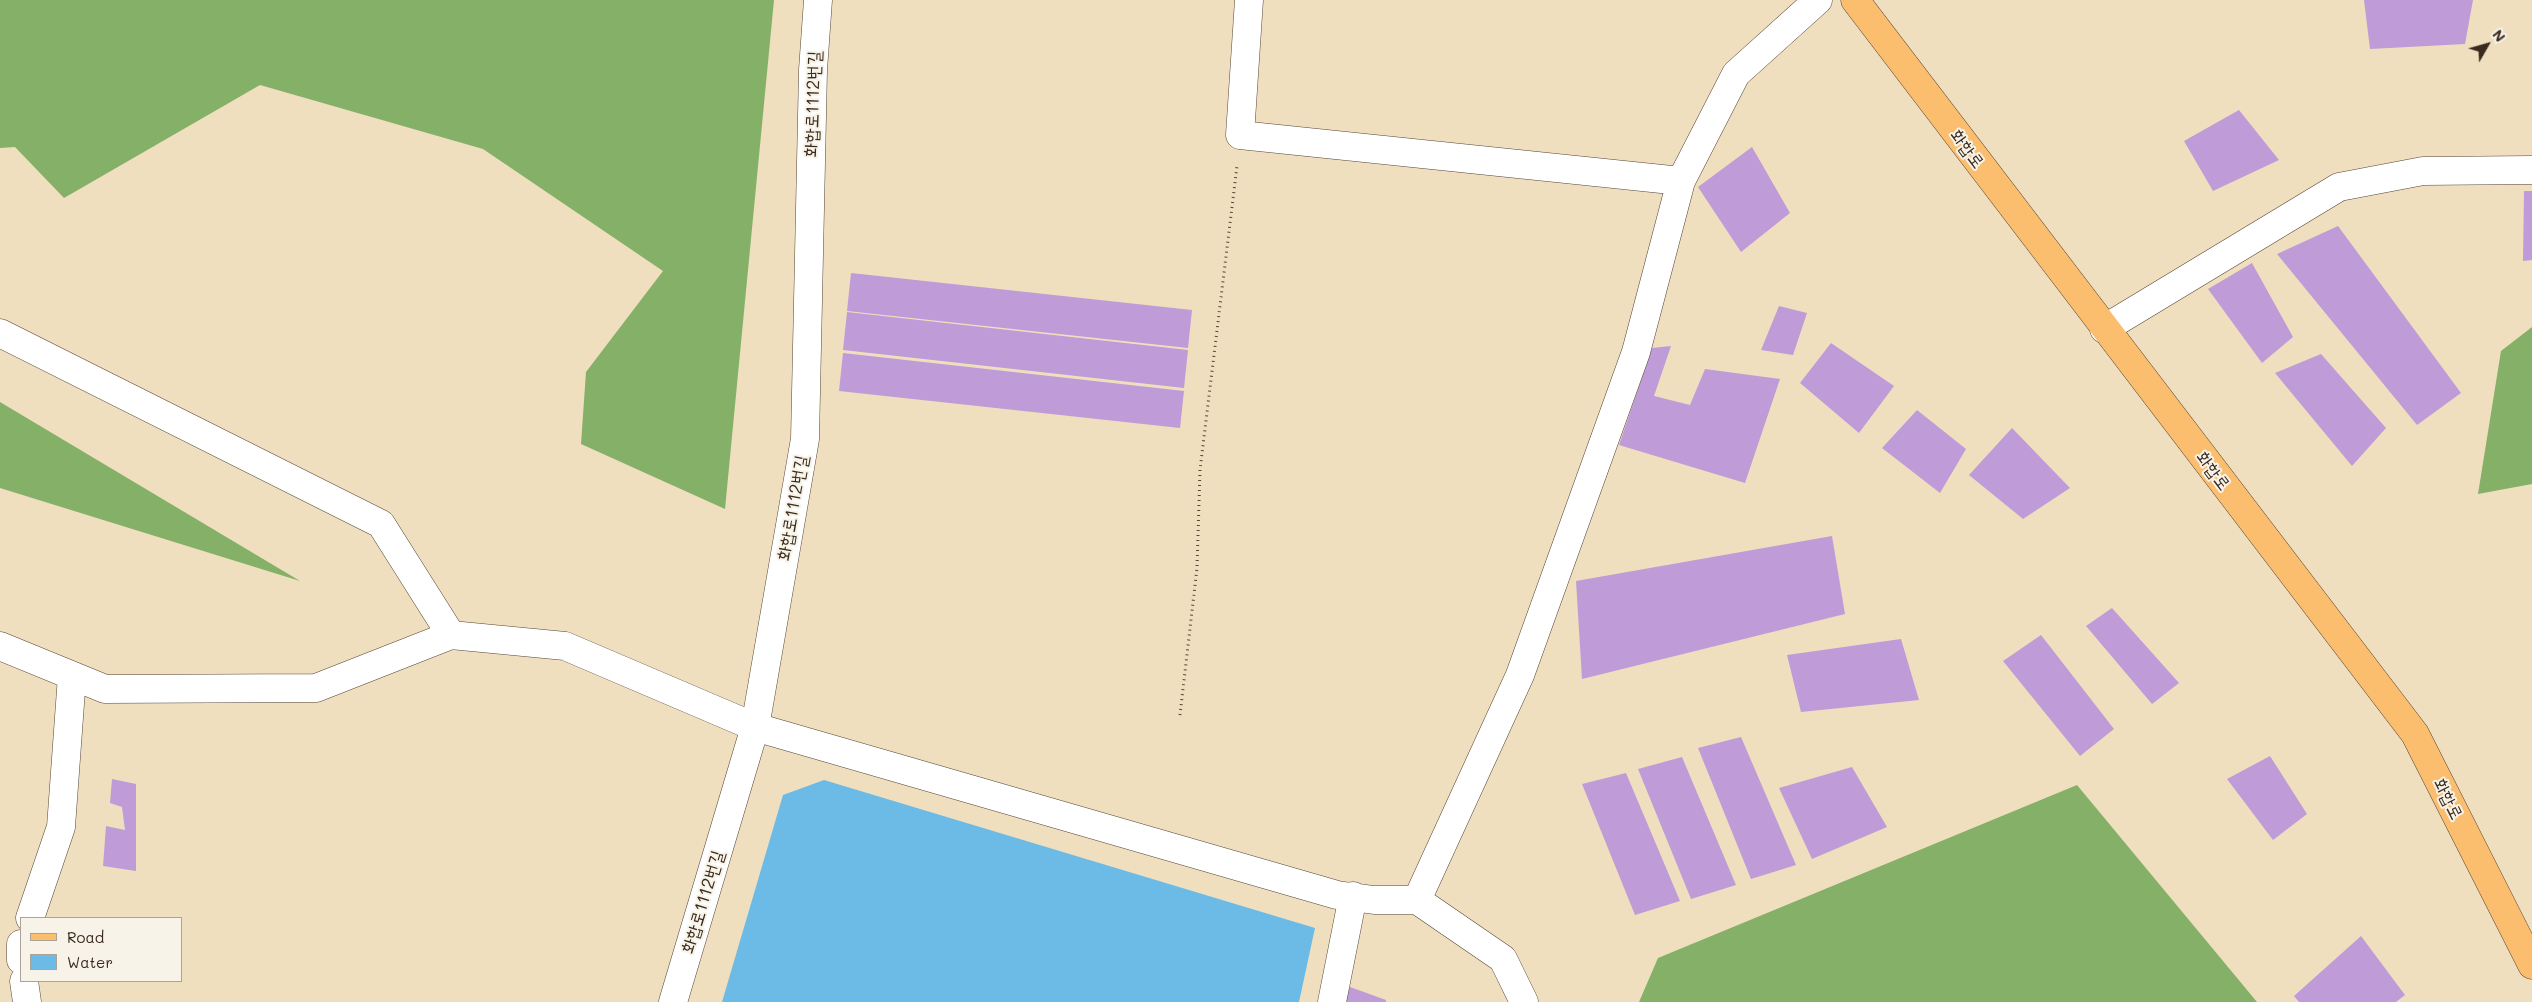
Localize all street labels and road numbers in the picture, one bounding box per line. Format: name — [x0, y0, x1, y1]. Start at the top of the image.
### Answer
street label: 화합로1112번길 — [800, 50, 826, 158]
street label: 화합로 — [1945, 125, 1989, 173]
street label: 화합로 — [2191, 447, 2235, 495]
street label: 화합로1112번길 — [773, 454, 813, 562]
street label: 화합로 — [2429, 775, 2467, 823]
street label: 화합로1112번길 — [677, 848, 729, 956]

